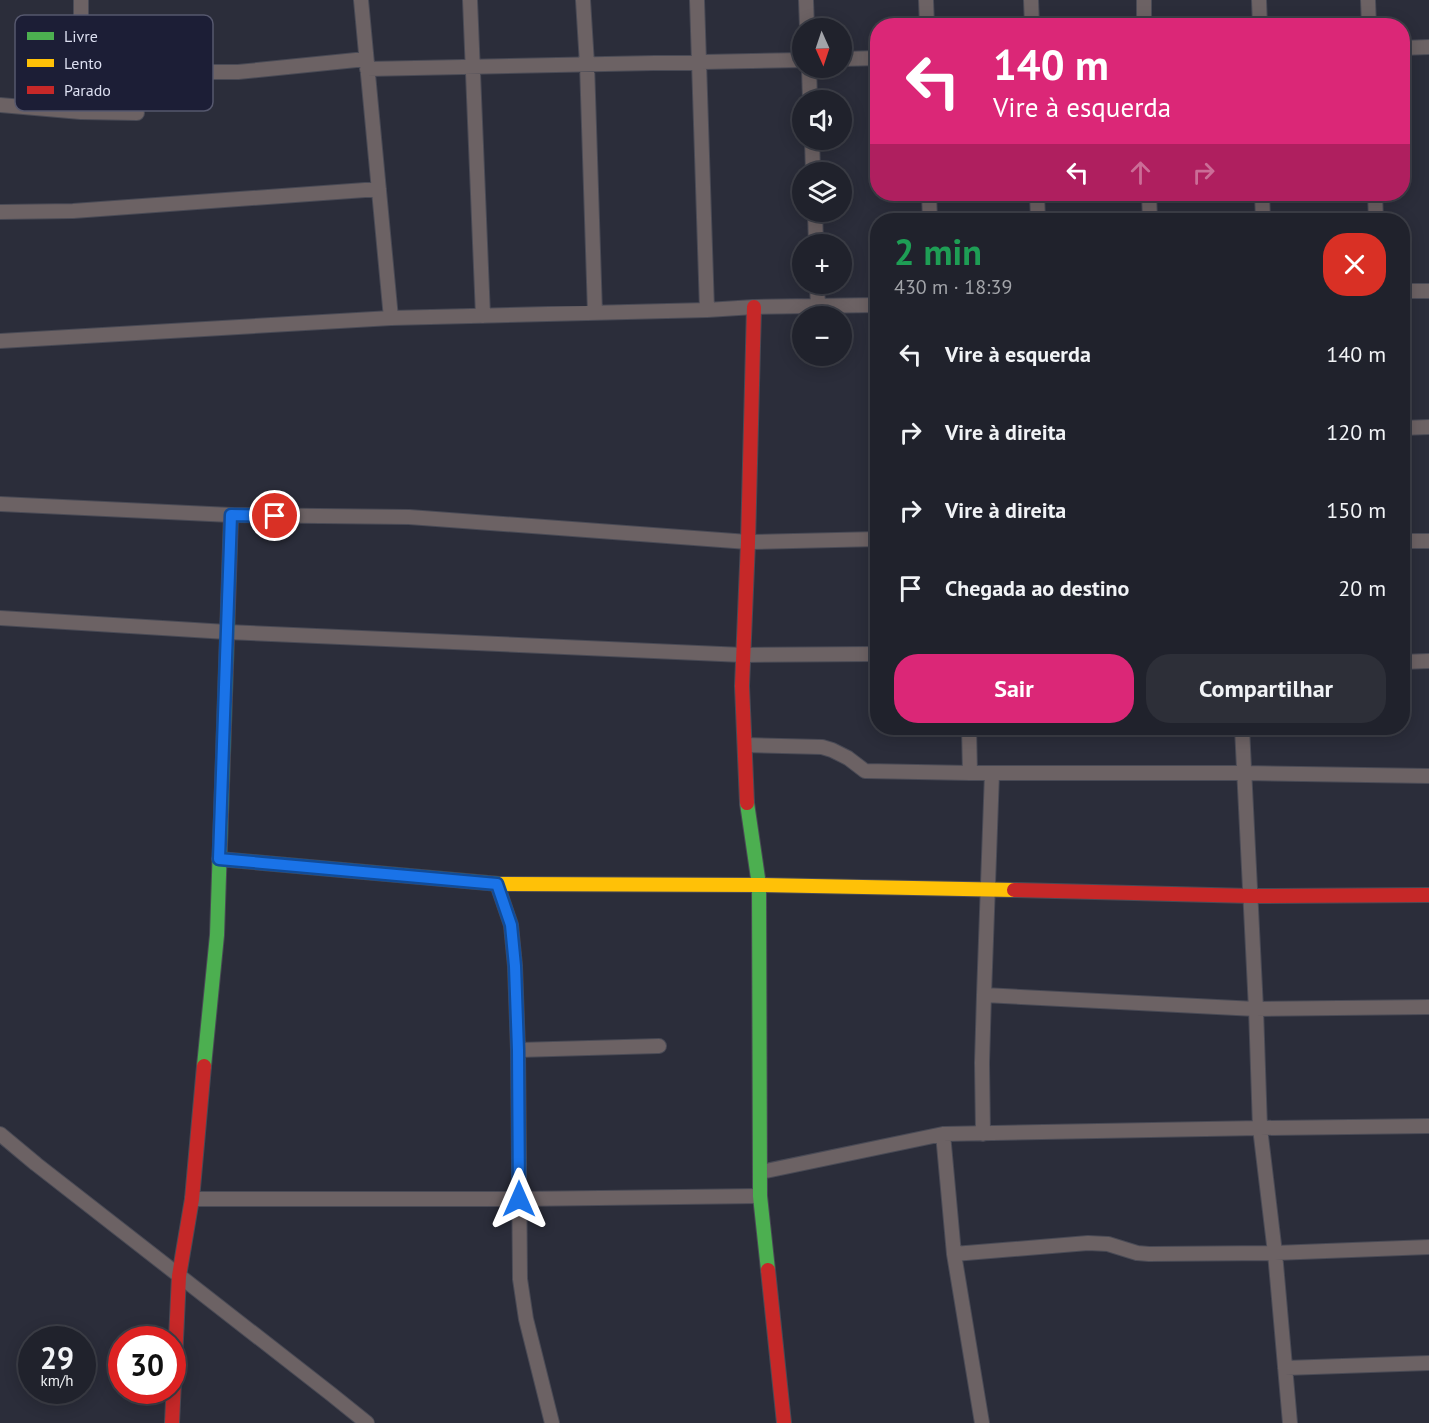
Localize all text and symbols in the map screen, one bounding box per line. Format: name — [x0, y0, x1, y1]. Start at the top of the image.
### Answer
legend — [15, 15, 213, 111]
north arrow — [792, 18, 852, 78]
map controls — [792, 18, 852, 366]
text: Livre — [64, 26, 98, 46]
text: 140 m — [993, 37, 1109, 92]
icon: left — [894, 42, 972, 120]
text: Lento — [64, 53, 102, 73]
text: Parado — [64, 80, 111, 100]
button: sound — [792, 90, 852, 150]
text: Vire à esquerda — [993, 90, 1171, 124]
icon: left — [1061, 156, 1094, 189]
icon: ahead — [1124, 156, 1157, 189]
icon: right — [1187, 156, 1220, 189]
button: layers — [792, 162, 852, 222]
text: 2 min — [894, 228, 982, 275]
button: close — [1323, 233, 1386, 296]
button: + — [792, 234, 852, 294]
text: 430 m · 18:39 — [894, 274, 1012, 300]
button: − — [792, 306, 852, 366]
icon: left — [894, 338, 927, 371]
text: Vire à esquerda — [945, 340, 1091, 368]
text: 140 m — [1326, 340, 1386, 368]
icon: right — [894, 416, 927, 449]
text: Vire à direita — [945, 418, 1066, 446]
text: 120 m — [1326, 418, 1386, 446]
pin — [249, 490, 300, 541]
icon: right — [894, 494, 927, 527]
text: Vire à direita — [945, 496, 1066, 524]
text: 150 m — [1326, 496, 1386, 524]
icon: arrive — [258, 499, 291, 532]
icon: arrive — [894, 572, 927, 605]
text: Chegada ao destino — [945, 574, 1129, 602]
text: 20 m — [1338, 574, 1386, 602]
button: Sair — [894, 654, 1134, 723]
button: Compartilhar — [1146, 654, 1386, 723]
position arrow — [487, 1167, 551, 1231]
speed limit sign: 30 — [108, 1326, 186, 1404]
text: 29 — [40, 1338, 74, 1377]
text: km/h — [41, 1371, 73, 1390]

